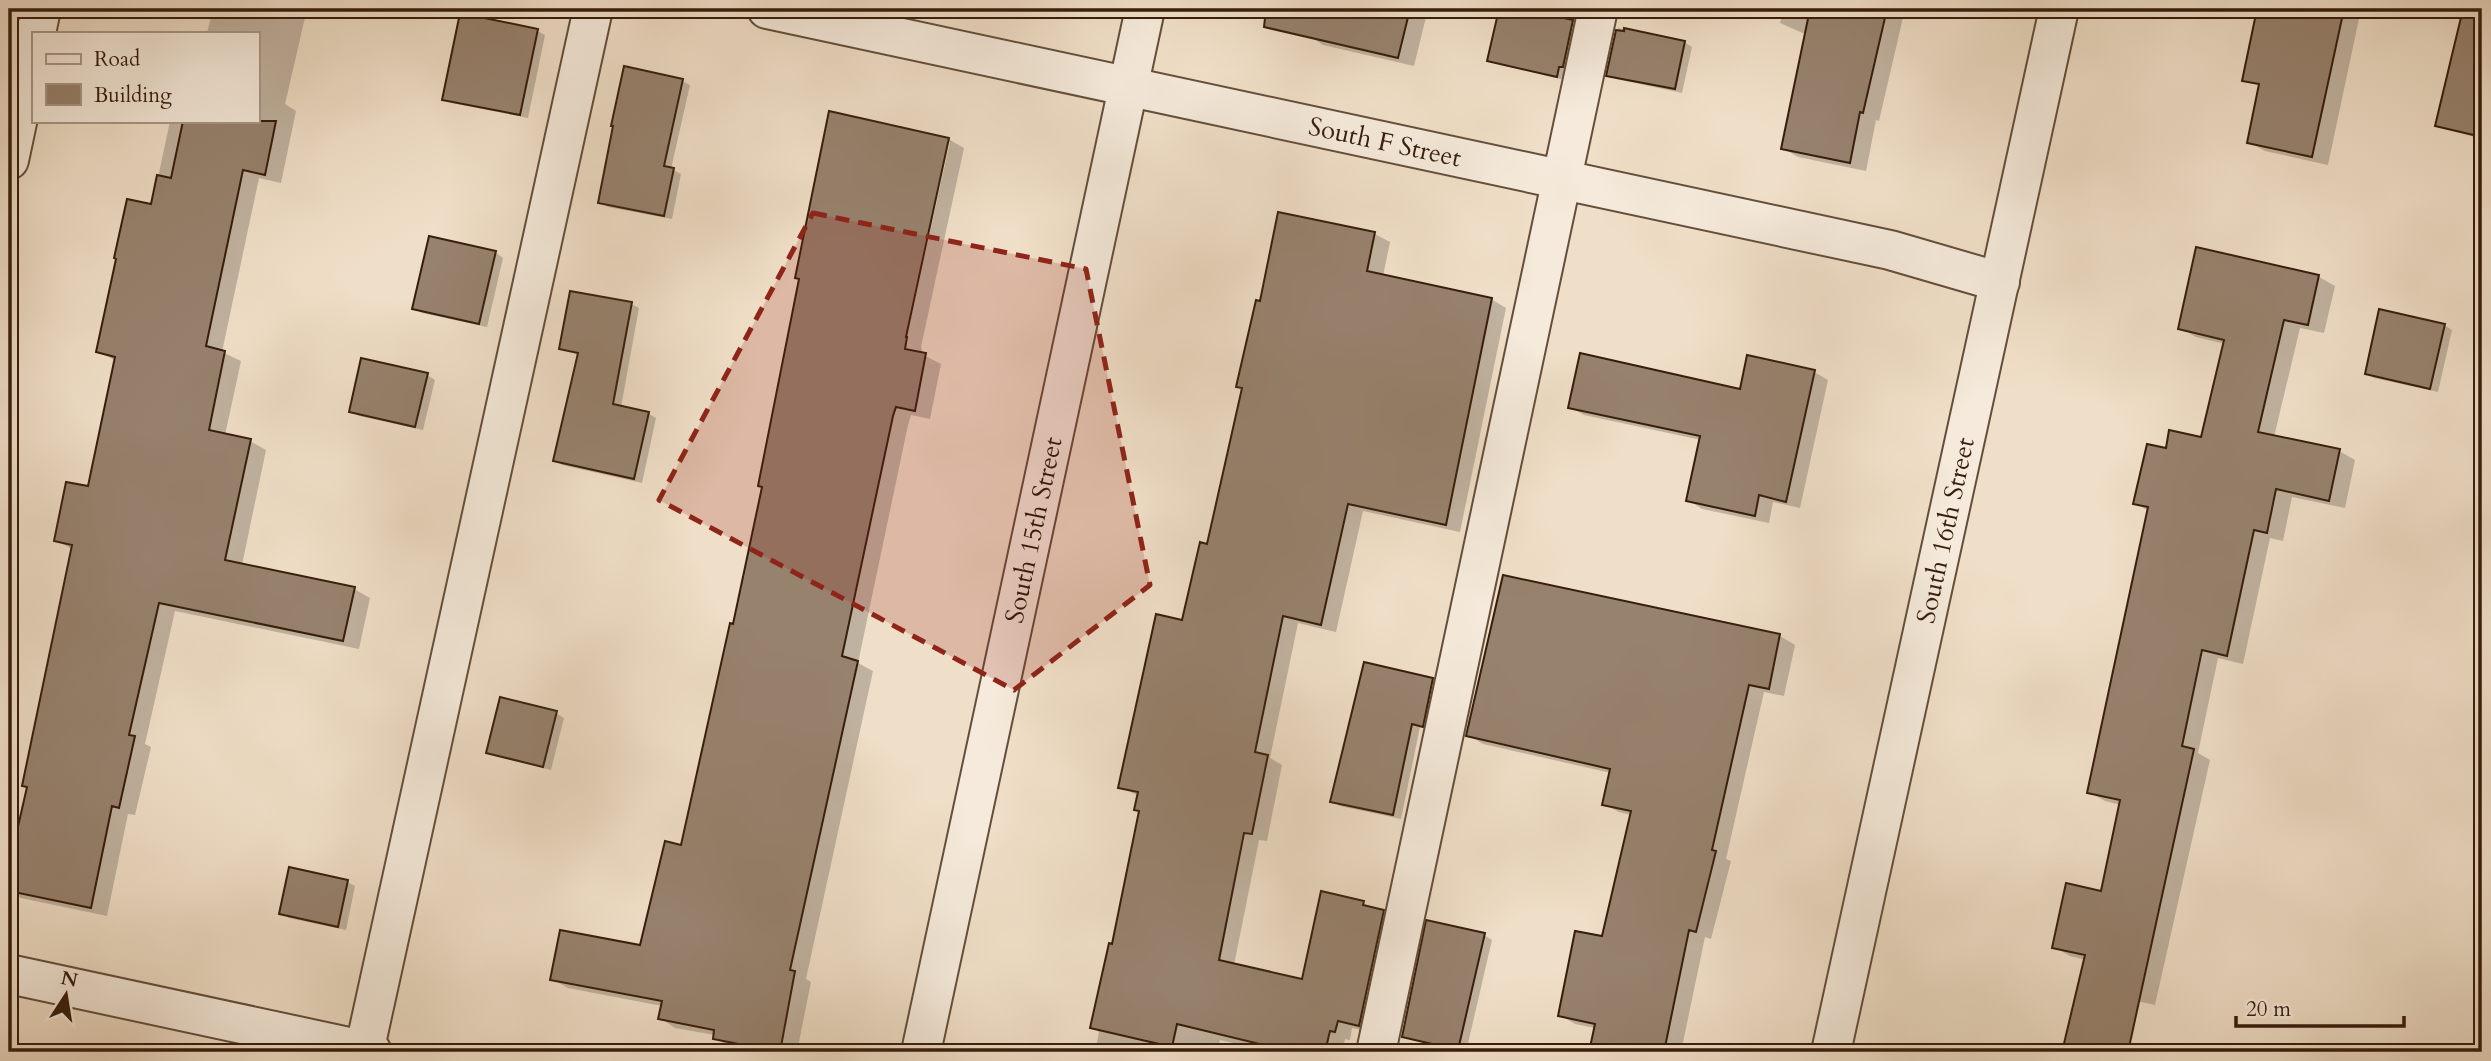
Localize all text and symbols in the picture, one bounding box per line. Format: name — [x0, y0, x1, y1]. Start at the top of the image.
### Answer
legend — [32, 32, 259, 122]
text: Road — [94, 45, 140, 74]
text: Building — [94, 81, 172, 110]
street label: South F Street — [1305, 109, 1464, 175]
street label: South 15th Street — [997, 434, 1071, 626]
street label: South 16th Street — [1908, 434, 1983, 627]
north arrow — [32, 960, 102, 1030]
text: N — [59, 965, 81, 994]
scale bar — [2236, 984, 2404, 1028]
text: 20 m — [2246, 995, 2291, 1024]

